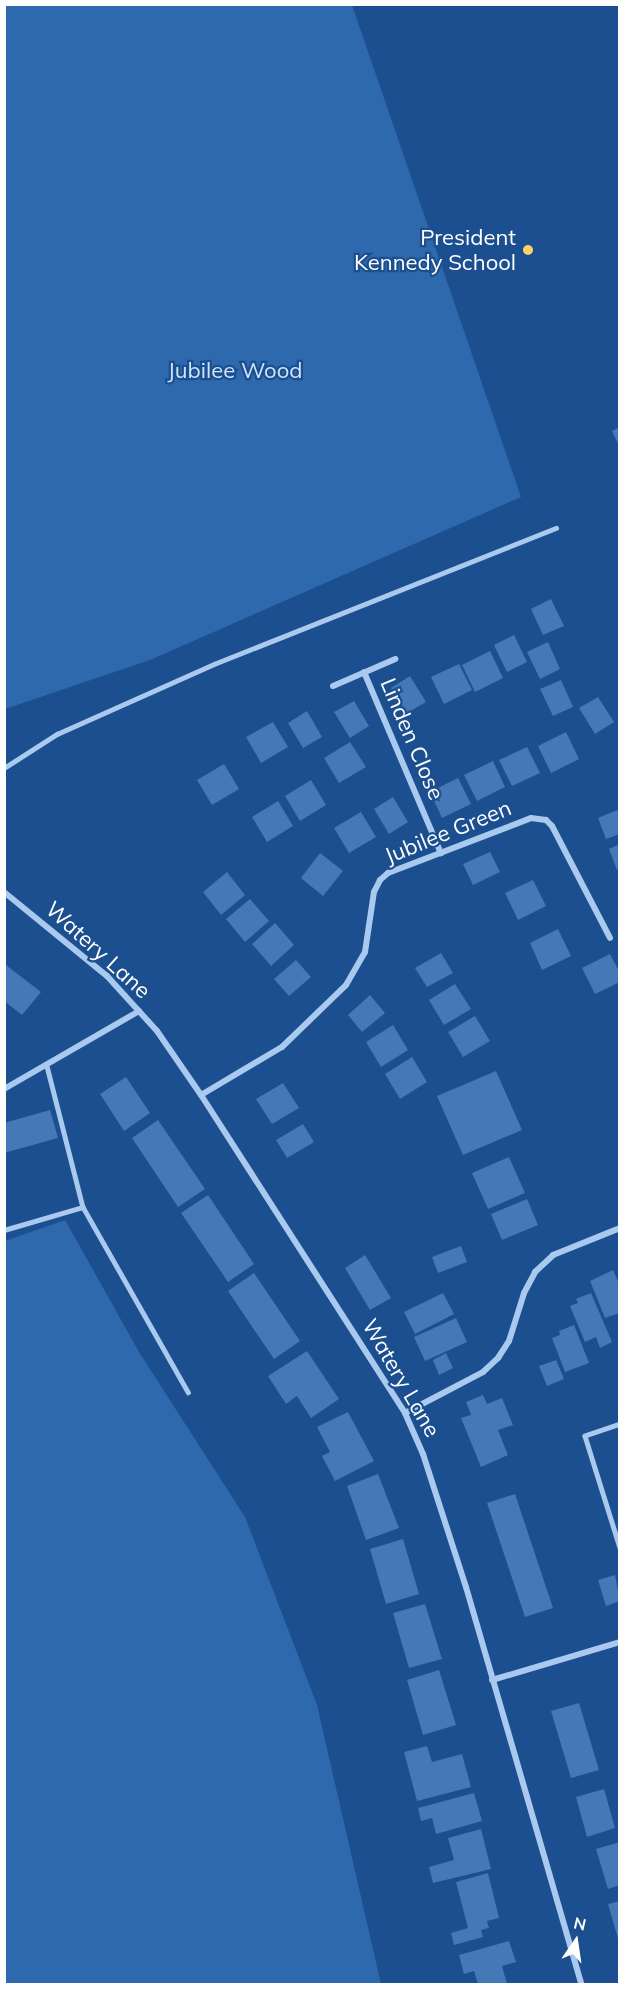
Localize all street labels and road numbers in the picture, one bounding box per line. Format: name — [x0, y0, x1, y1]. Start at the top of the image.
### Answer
street label: Linden Close — [375, 674, 449, 804]
street label: Jubilee Green — [381, 795, 515, 869]
street label: Watery Lane — [40, 896, 156, 1004]
street label: Watery Lane — [357, 1314, 445, 1442]

